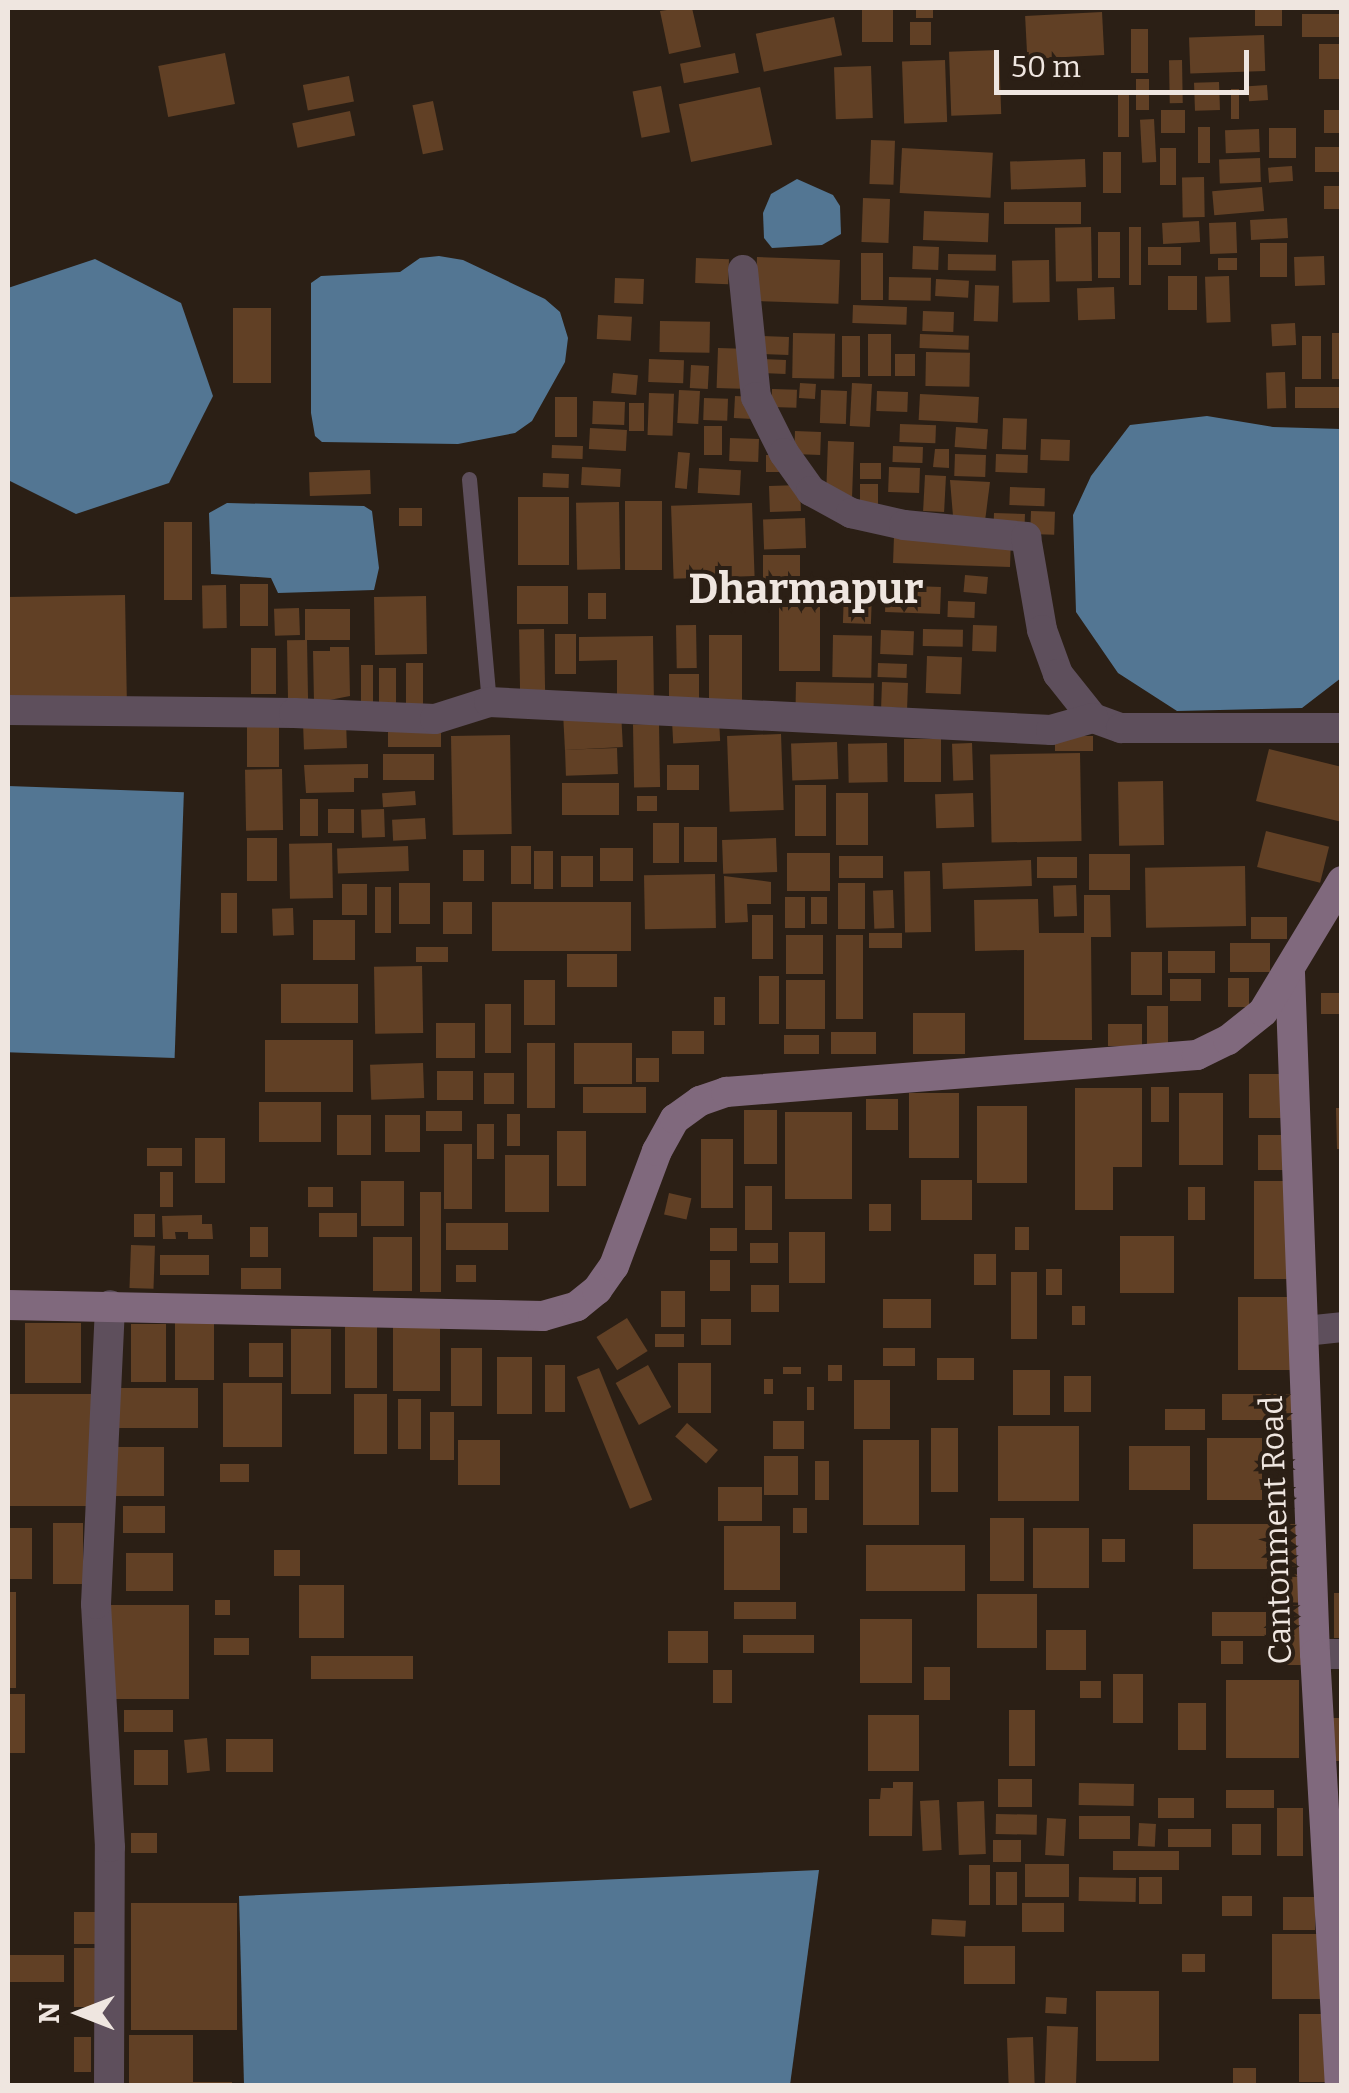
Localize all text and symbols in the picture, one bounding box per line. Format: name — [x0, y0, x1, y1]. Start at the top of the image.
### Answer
scale bar — [999, 30, 1254, 92]
text: 50 m — [1011, 49, 1081, 85]
district label: Dharmapur — [689, 564, 923, 614]
street label: Cantonment Road — [1252, 1395, 1300, 1665]
north arrow — [30, 1963, 130, 2063]
text: N — [33, 2002, 66, 2024]

